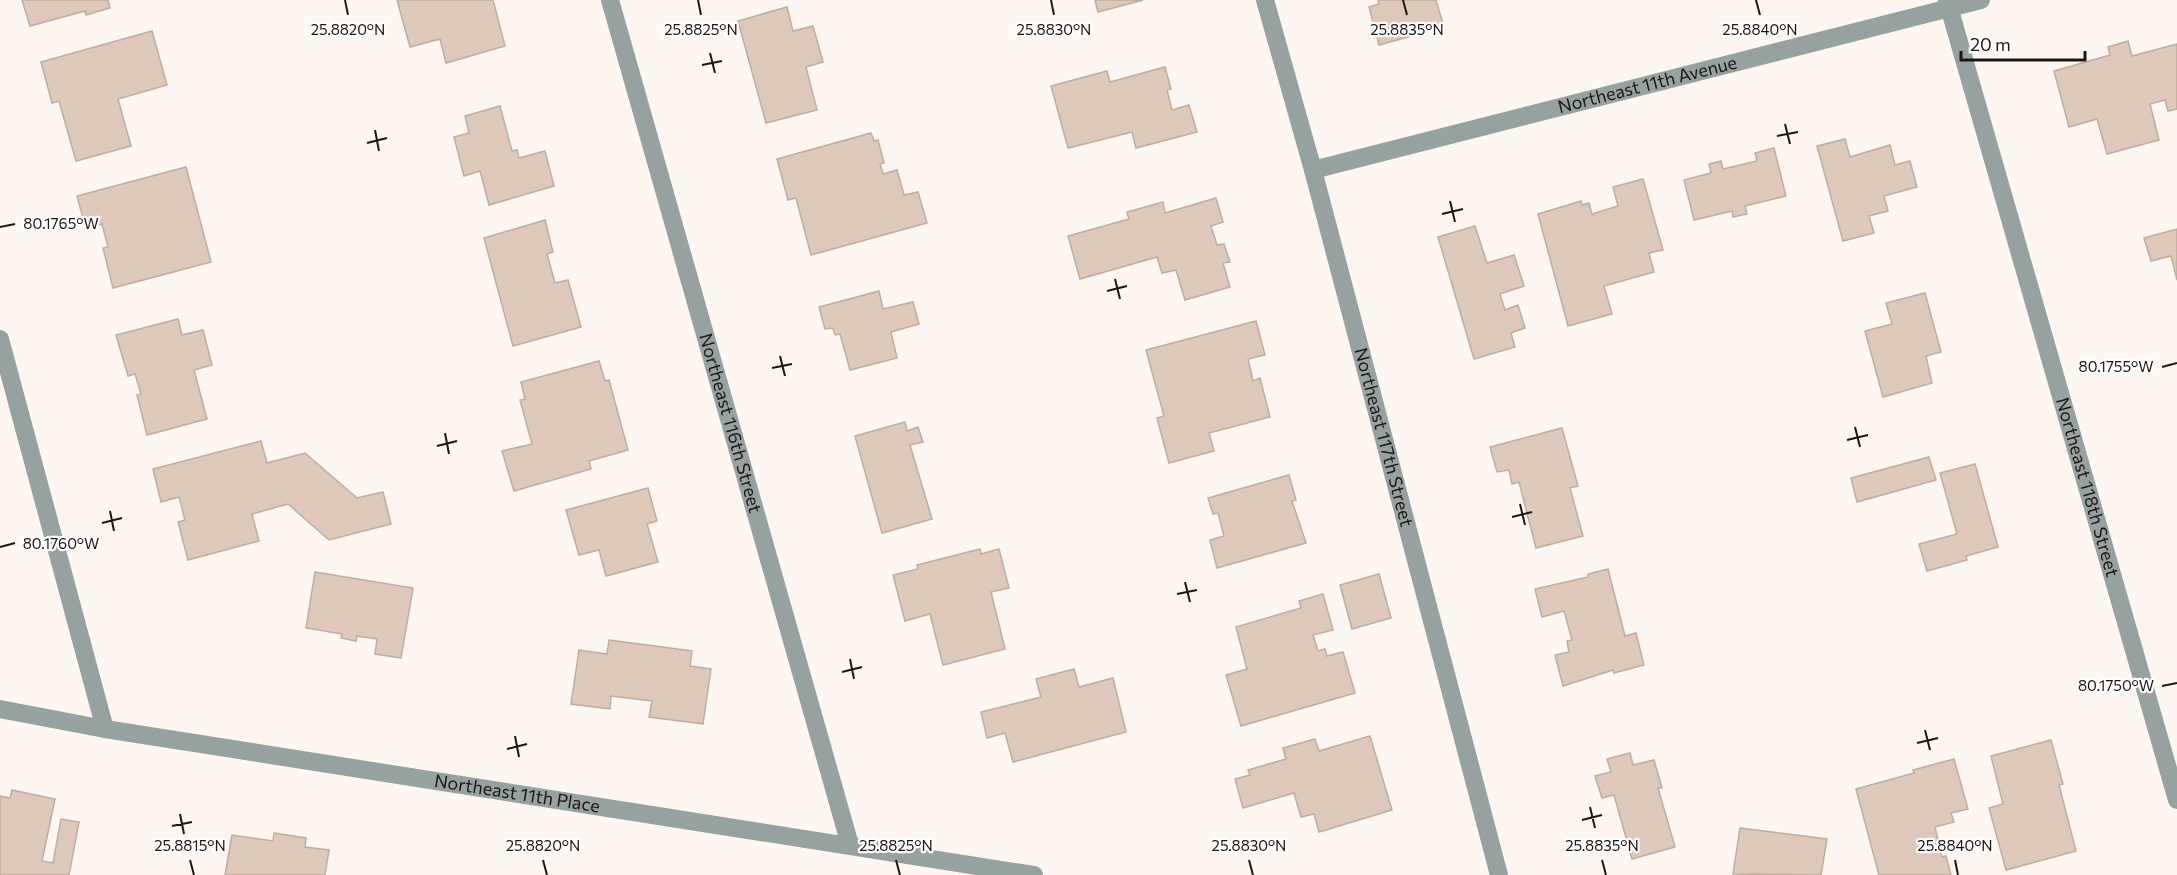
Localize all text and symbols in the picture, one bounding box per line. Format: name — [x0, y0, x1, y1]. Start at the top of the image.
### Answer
text: 25.8820°N — [311, 20, 385, 38]
text: 25.8825°N — [664, 20, 738, 38]
text: 25.8830°N — [1017, 20, 1091, 38]
text: 25.8835°N — [1370, 20, 1444, 38]
text: 25.8840°N — [1722, 20, 1798, 38]
scale bar — [1961, 24, 2086, 62]
text: 20 m — [1970, 33, 2011, 55]
street label: Northeast 11th Avenue — [1555, 51, 1739, 117]
text: 80.1765°W — [23, 214, 99, 232]
street label: Northeast 116th Street — [695, 331, 767, 515]
street label: Northeast 117th Street — [1350, 345, 1419, 529]
text: 80.1755°W — [2079, 357, 2153, 375]
street label: Northeast 118th Street — [2052, 395, 2124, 579]
text: 80.1760°W — [23, 534, 99, 552]
text: 80.1750°W — [2078, 676, 2154, 694]
street label: Northeast 11th Place — [433, 769, 602, 817]
text: 25.8815°N — [154, 836, 226, 854]
text: 25.8820°N — [506, 836, 580, 854]
text: 25.8825°N — [859, 836, 933, 854]
text: 25.8830°N — [1212, 836, 1286, 854]
text: 25.8835°N — [1565, 836, 1639, 854]
text: 25.8840°N — [1917, 836, 1993, 854]

